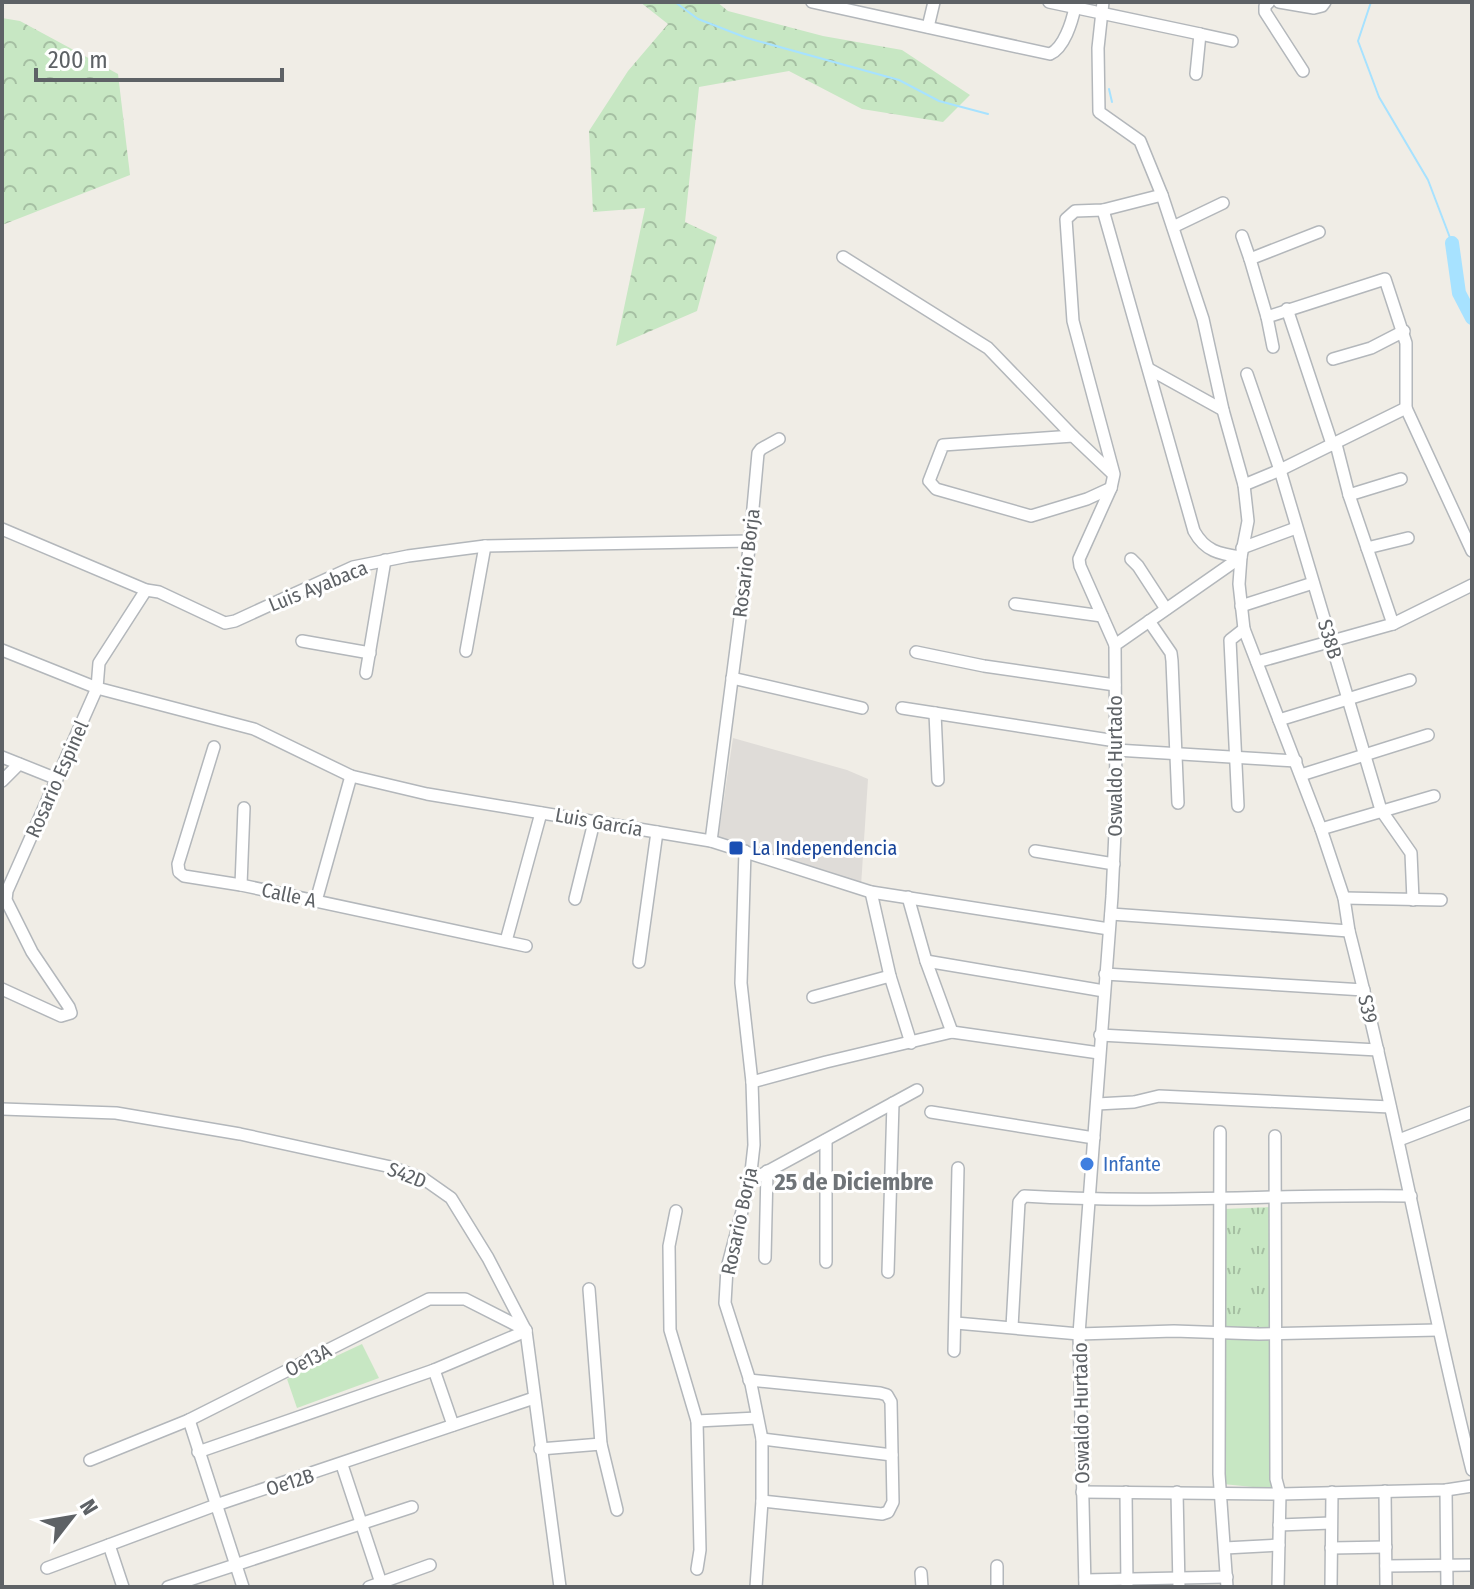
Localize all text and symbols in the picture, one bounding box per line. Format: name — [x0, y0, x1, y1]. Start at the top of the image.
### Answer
scale bar — [36, 32, 282, 82]
text: 200 m — [48, 46, 108, 74]
street label: Rosario Borja — [727, 507, 765, 619]
street label: Luis Ayabaca — [265, 555, 371, 617]
street label: S38B — [1313, 616, 1347, 662]
street label: Oswaldo Hurtado — [1103, 695, 1127, 837]
street label: Rosario Espinel — [20, 717, 94, 841]
street label: Luis García — [553, 803, 645, 841]
place label: La Independencia — [752, 836, 897, 860]
marker: La Independencia — [727, 839, 745, 857]
street label: Calle A — [260, 878, 319, 913]
street label: S39 — [1353, 992, 1383, 1026]
place label: Infante — [1103, 1152, 1161, 1176]
marker: Infante — [1078, 1155, 1096, 1173]
street label: S42D — [384, 1157, 430, 1193]
street label: Rosario Borja — [716, 1165, 762, 1277]
district label: 25 de Diciembre — [773, 1168, 934, 1196]
street label: Oe13A — [281, 1338, 336, 1382]
street label: Oswaldo Hurtado — [1068, 1342, 1094, 1484]
street label: Oe12B — [263, 1463, 317, 1501]
north arrow — [32, 1477, 112, 1557]
text: N — [74, 1494, 104, 1520]

